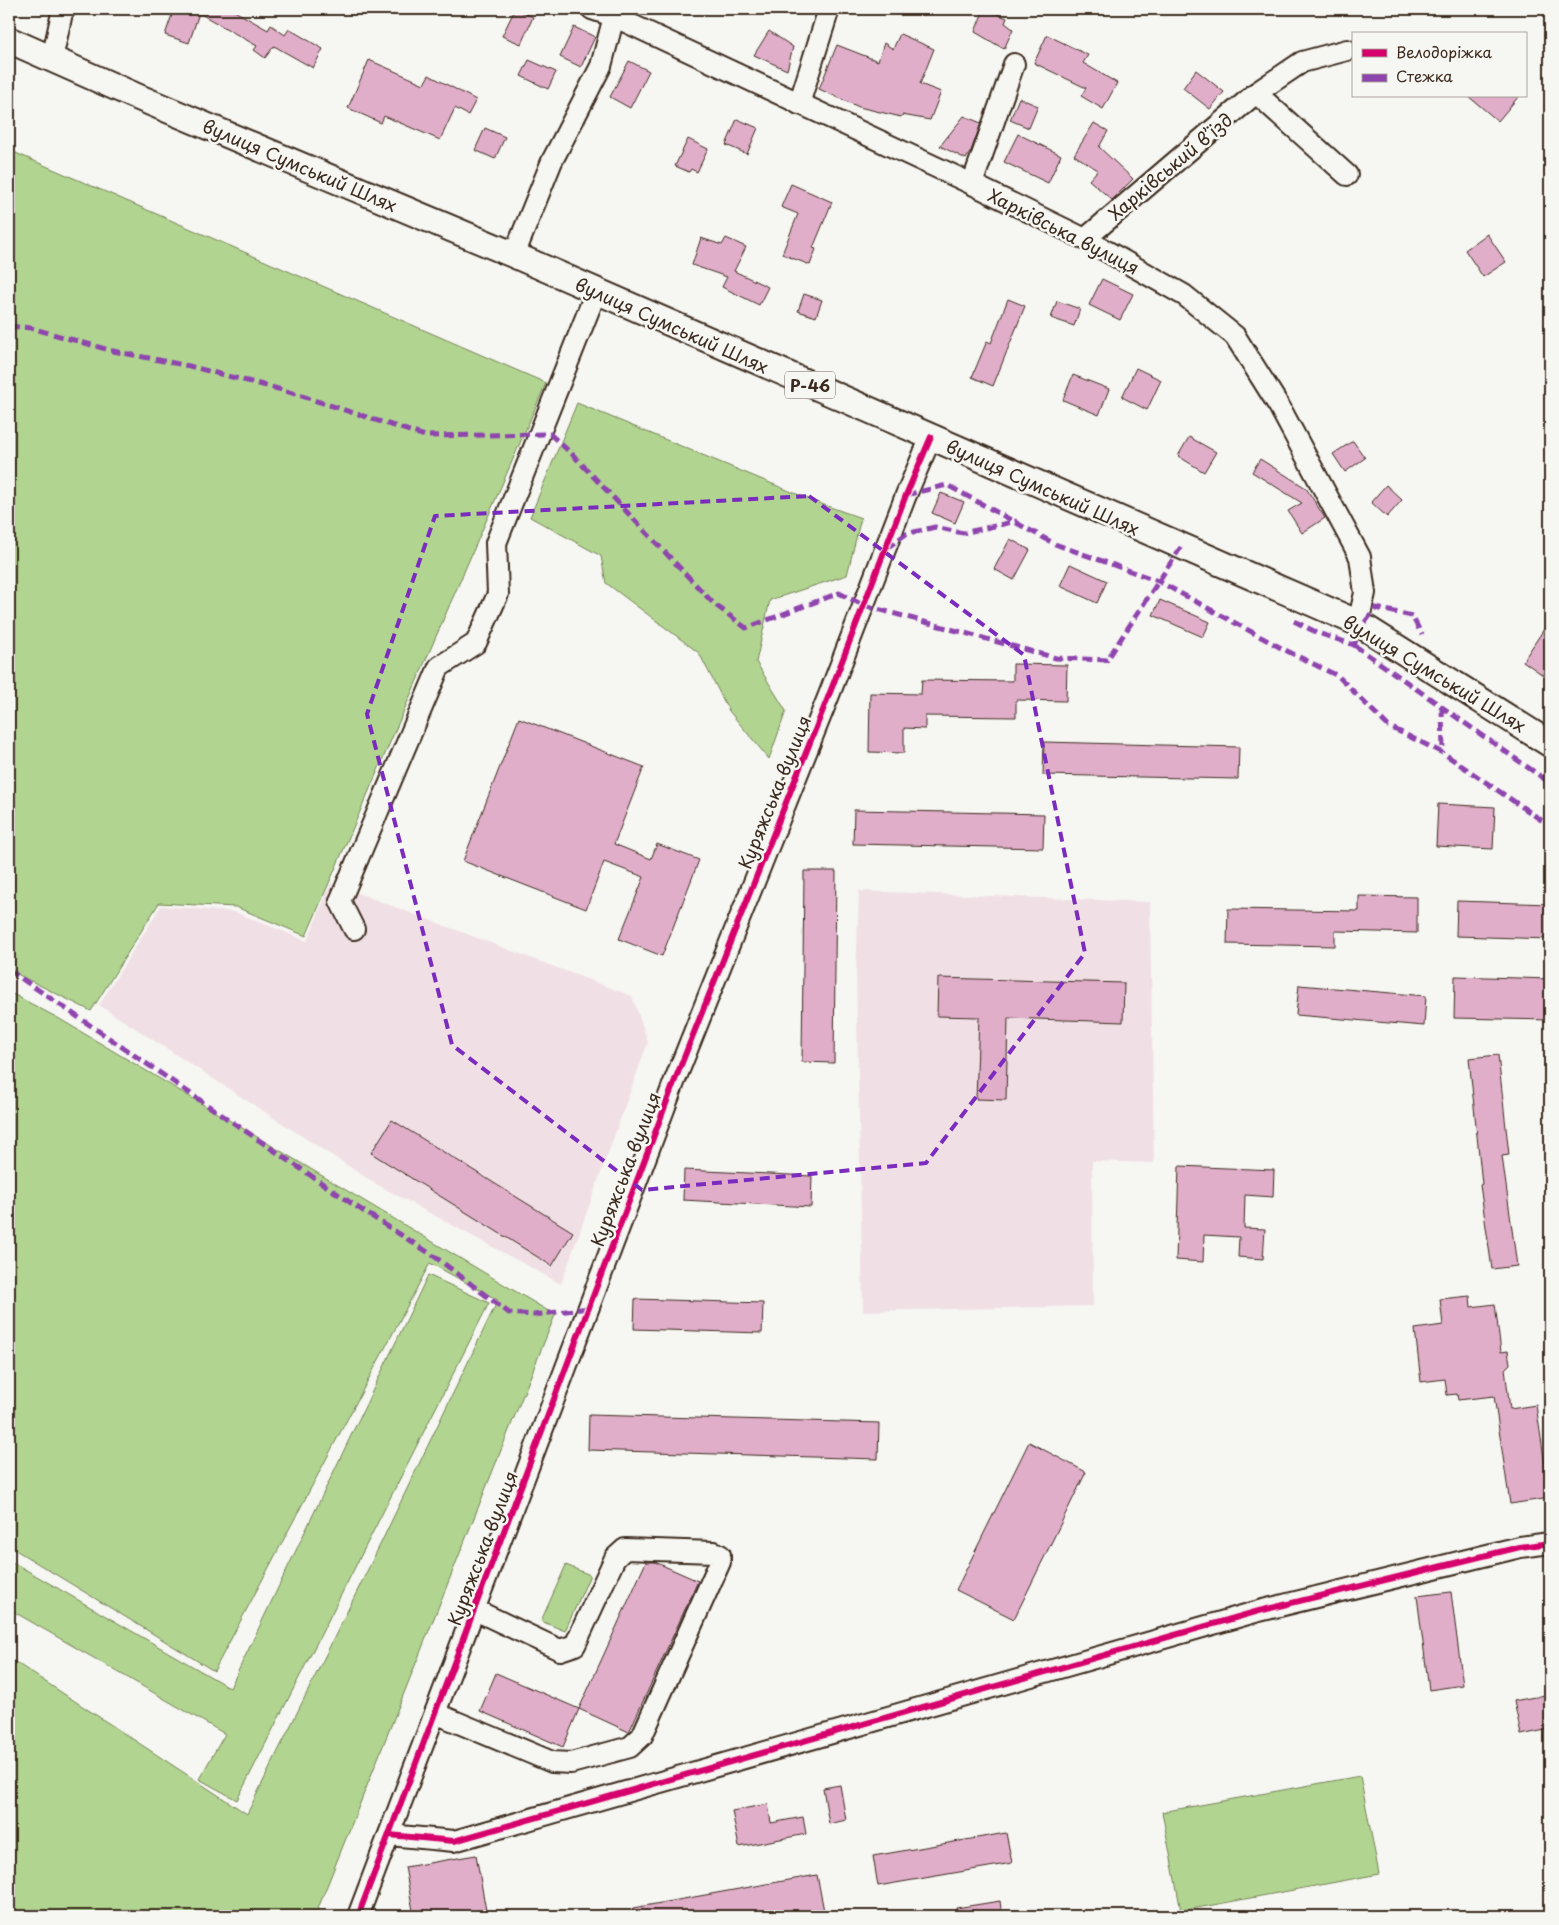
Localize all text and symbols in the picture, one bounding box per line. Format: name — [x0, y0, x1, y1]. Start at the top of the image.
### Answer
legend — [1352, 32, 1526, 98]
text: Велодоріжка — [1396, 40, 1492, 63]
text: Стежка — [1396, 64, 1453, 87]
street label: Харківський в’їзд — [1102, 106, 1238, 226]
street label: вулиця Сумський Шлях — [199, 112, 401, 218]
street label: Харківська вулиця — [984, 181, 1144, 281]
street label: вулиця Сумський Шлях — [571, 270, 773, 380]
road number: Р-46 — [785, 372, 835, 398]
street label: вулиця Сумський Шлях — [942, 432, 1144, 542]
street label: вулиця Сумський Шлях — [1338, 608, 1532, 738]
street label: Куряжська вулиця — [731, 711, 817, 873]
street label: Куряжська вулиця — [583, 1088, 667, 1250]
street label: Куряжська вулиця — [440, 1467, 524, 1629]

